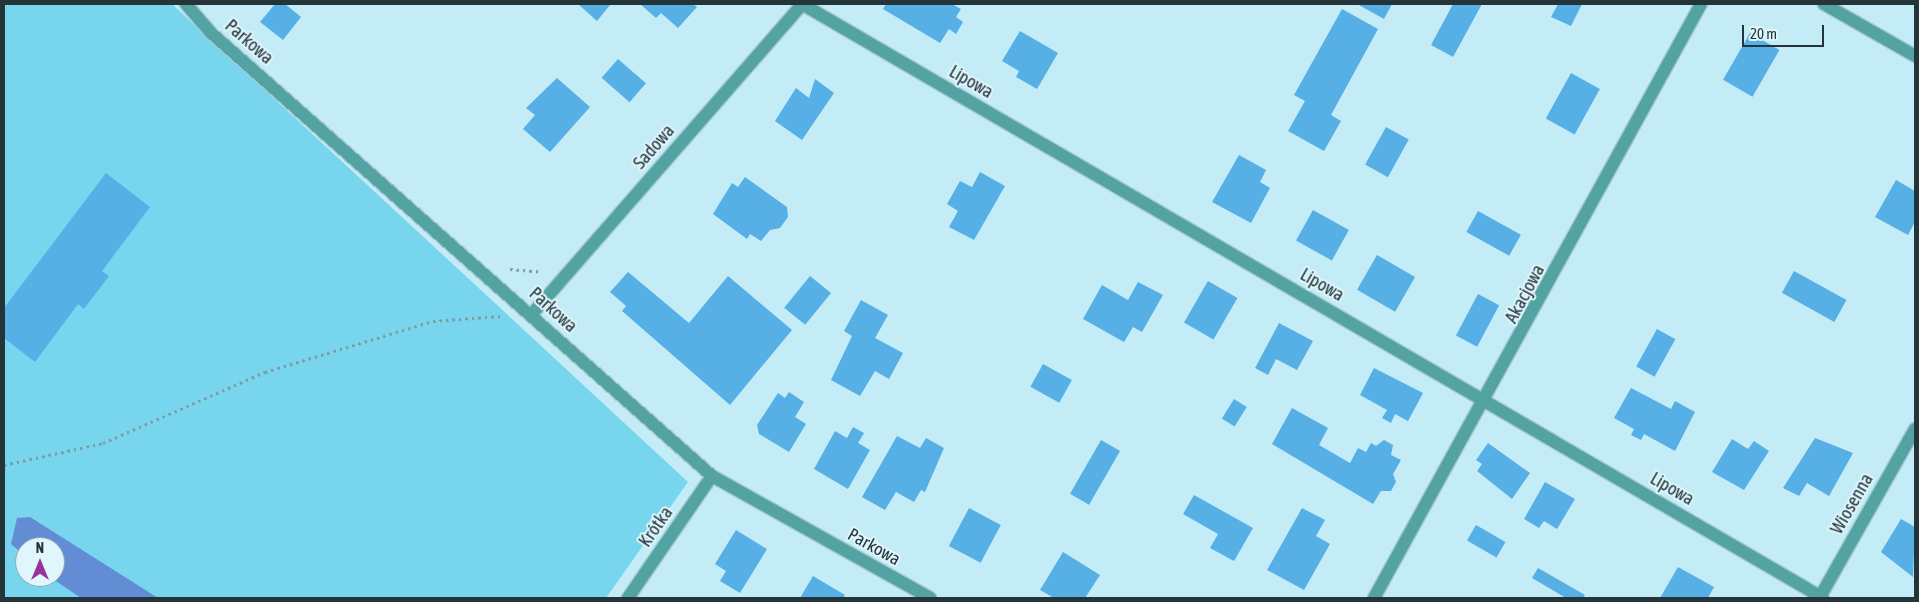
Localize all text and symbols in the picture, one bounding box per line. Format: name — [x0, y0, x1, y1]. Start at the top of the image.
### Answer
street label: Parkowa — [220, 15, 278, 69]
scale bar — [1744, 15, 1826, 47]
text: 20 m — [1750, 25, 1777, 42]
street label: Lipowa — [945, 61, 997, 103]
street label: Sadowa — [629, 120, 679, 174]
street label: Akacjowa — [1501, 261, 1549, 327]
street label: Lipowa — [1296, 264, 1348, 306]
street label: Parkowa — [525, 283, 581, 337]
street label: Lipowa — [1646, 468, 1698, 510]
street label: Wiosenna — [1826, 470, 1878, 538]
street label: Krótka — [635, 503, 677, 551]
street label: Parkowa — [844, 524, 904, 570]
north arrow — [15, 537, 65, 587]
text: N — [36, 540, 44, 556]

